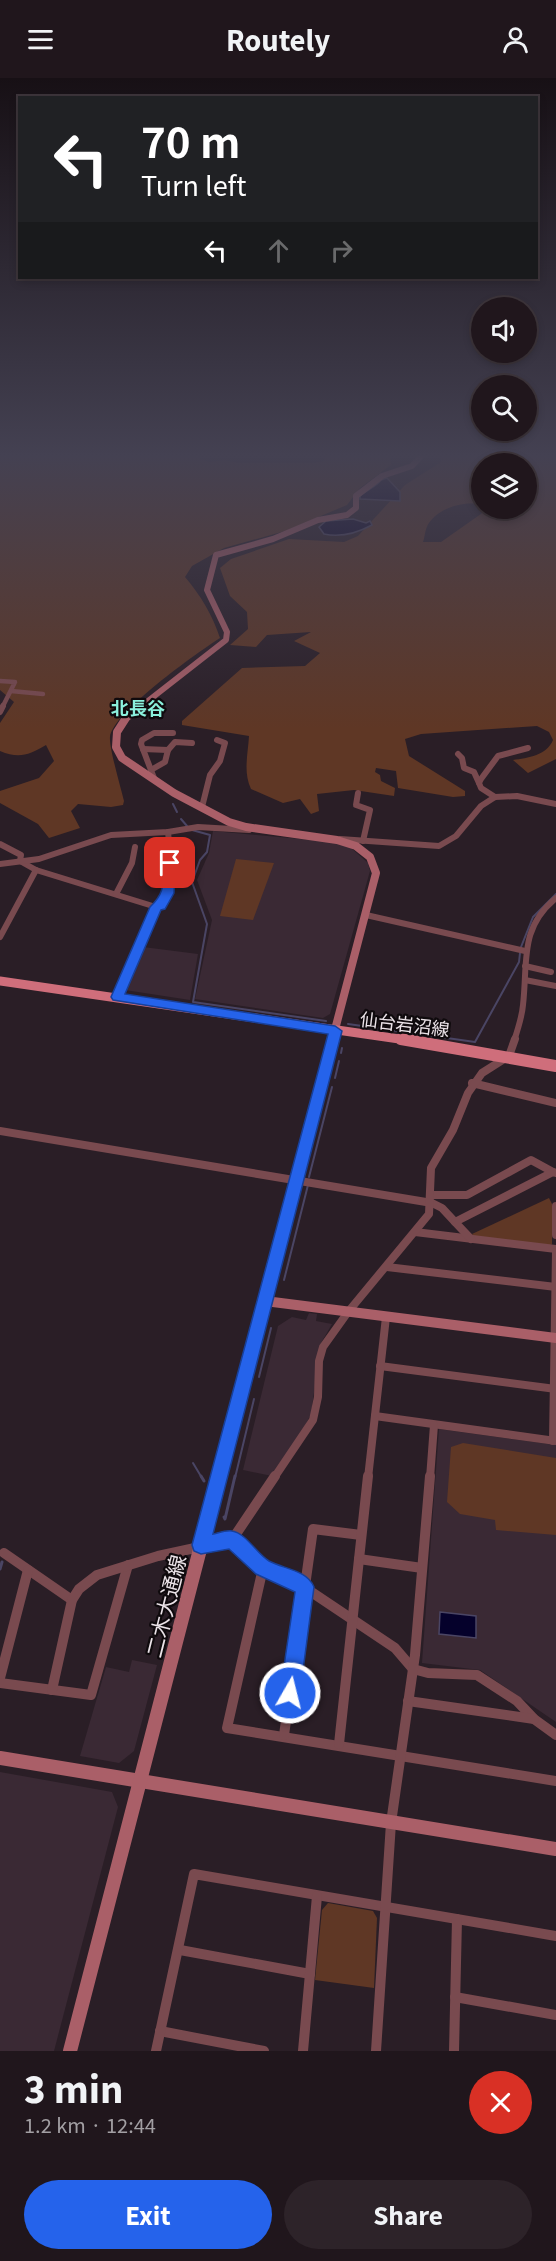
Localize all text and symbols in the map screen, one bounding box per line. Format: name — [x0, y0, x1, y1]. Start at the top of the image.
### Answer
text: Routely — [226, 20, 330, 59]
icon: menu — [24, 23, 57, 56]
icon: person — [499, 23, 532, 56]
text: 70 m — [141, 109, 241, 170]
icon: left — [42, 120, 120, 198]
text: Turn left — [141, 165, 247, 204]
icon: left — [199, 234, 232, 267]
icon: ahead — [262, 234, 295, 267]
icon: right — [325, 234, 358, 267]
map controls — [471, 297, 537, 519]
button: sound — [471, 297, 537, 363]
button: search — [471, 375, 537, 441]
button: layers — [471, 453, 537, 519]
district label: 北長谷 — [111, 694, 165, 720]
pin — [144, 837, 195, 888]
icon: arrive — [153, 846, 186, 879]
street label: 仙台岩沼線 — [359, 1005, 451, 1041]
street label: 二木大通線 — [138, 1551, 192, 1661]
position arrow — [258, 1661, 322, 1725]
text: 3 min — [24, 2061, 123, 2113]
button: close — [469, 2071, 532, 2134]
text: 1.2 km · 12:44 — [24, 2110, 156, 2139]
button: Exit — [24, 2180, 272, 2249]
button: Share — [284, 2180, 532, 2249]

